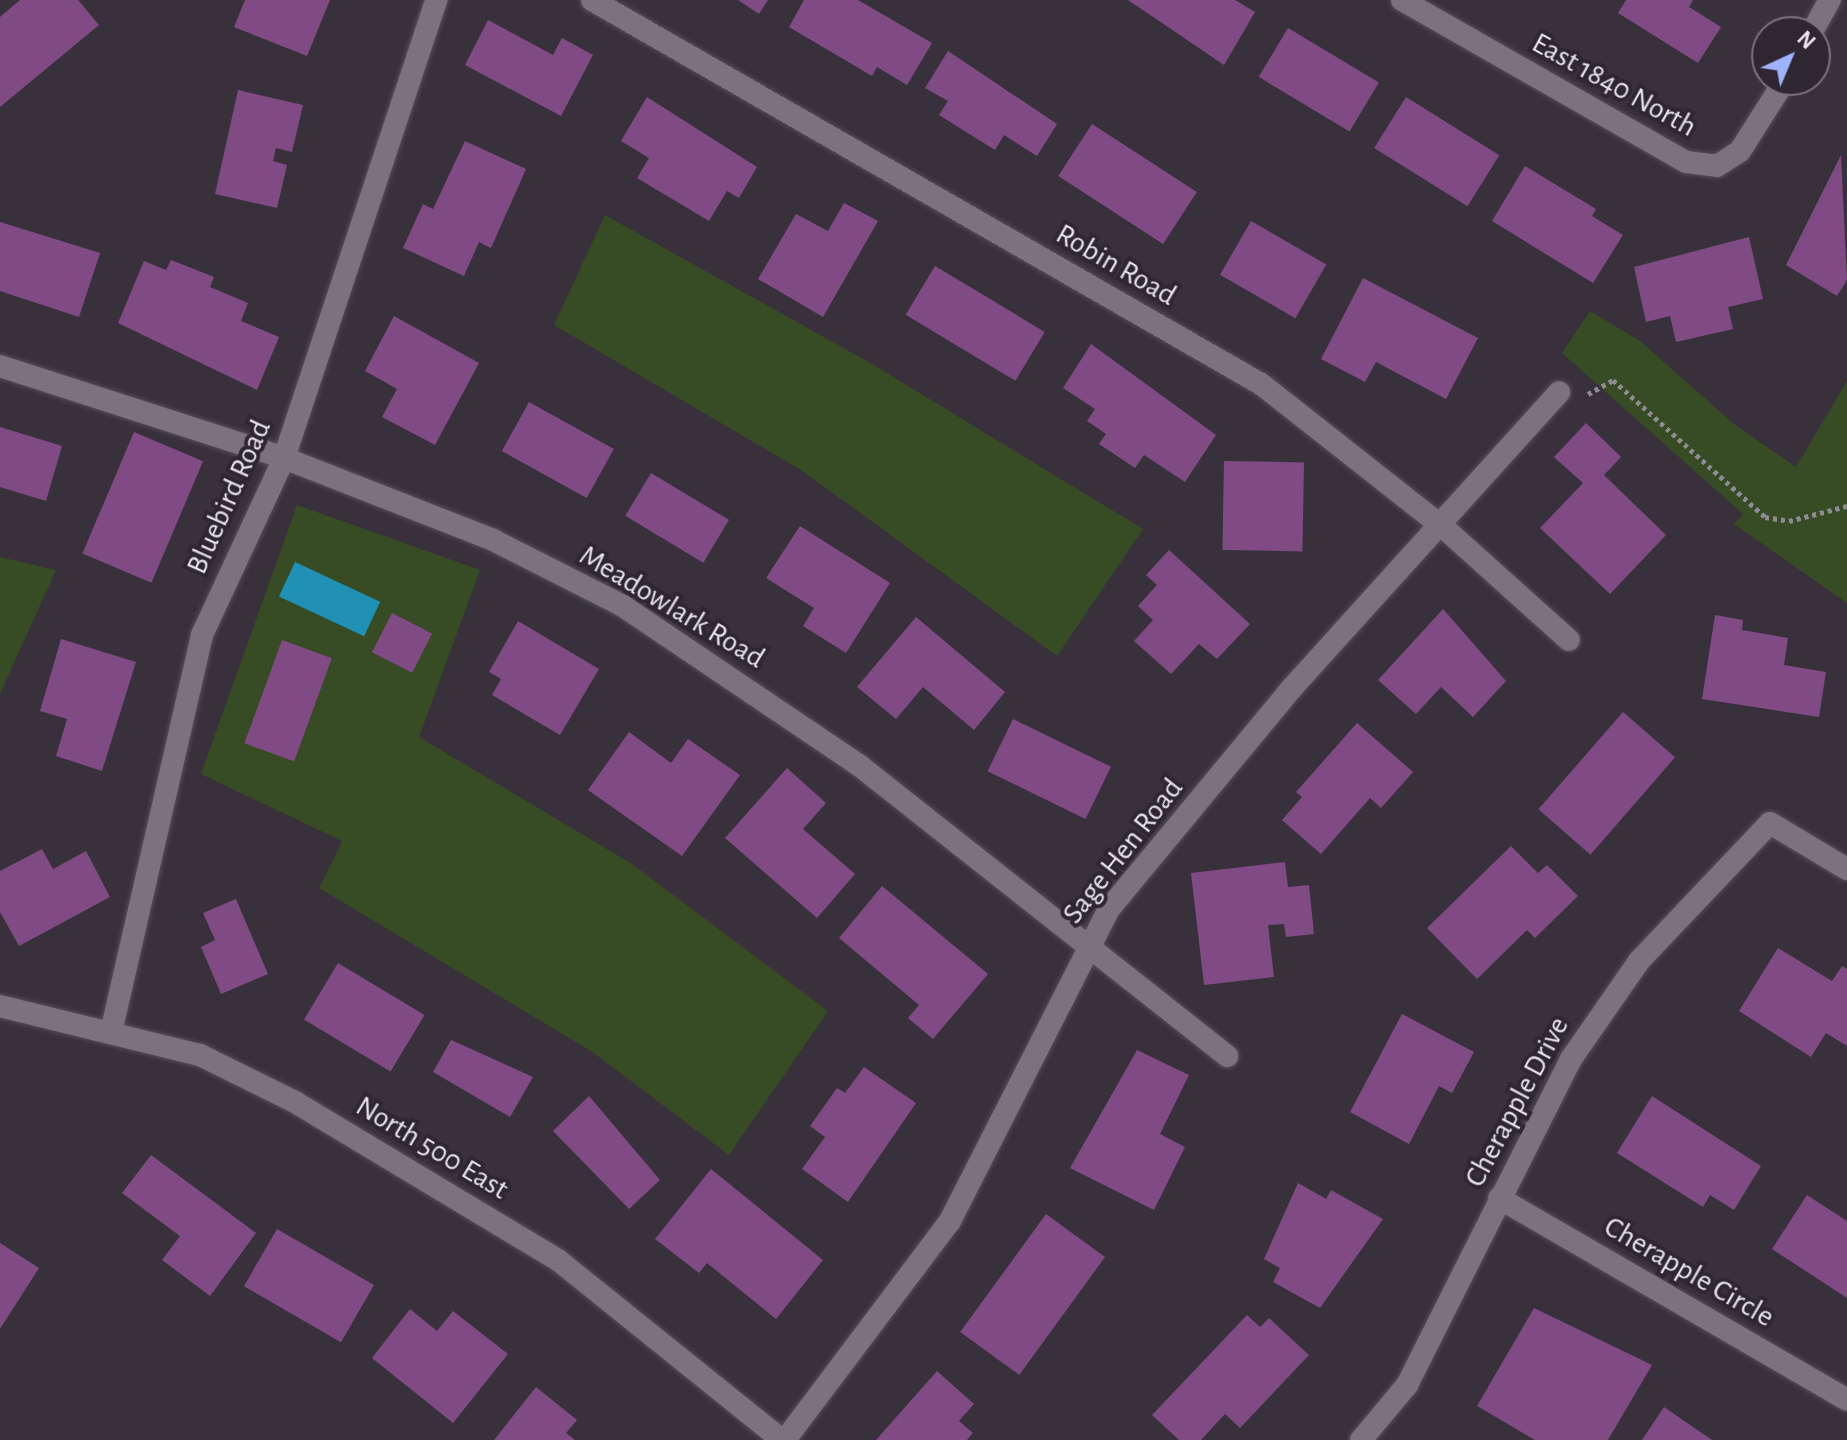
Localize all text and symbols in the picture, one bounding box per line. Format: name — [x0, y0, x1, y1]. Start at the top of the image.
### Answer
north arrow — [1751, 16, 1831, 96]
street label: East 1840 North — [1526, 25, 1702, 145]
text: N — [1793, 27, 1819, 53]
street label: Robin Road — [1049, 216, 1183, 314]
street label: Bluebird Road — [179, 414, 279, 580]
street label: Meadowlark Road — [573, 538, 771, 676]
street label: Sage Hen Road — [1055, 771, 1191, 931]
street label: Cherapple Drive — [1457, 1011, 1577, 1193]
street label: North 500 East — [349, 1088, 515, 1208]
street label: Cherapple Circle — [1598, 1209, 1780, 1335]

